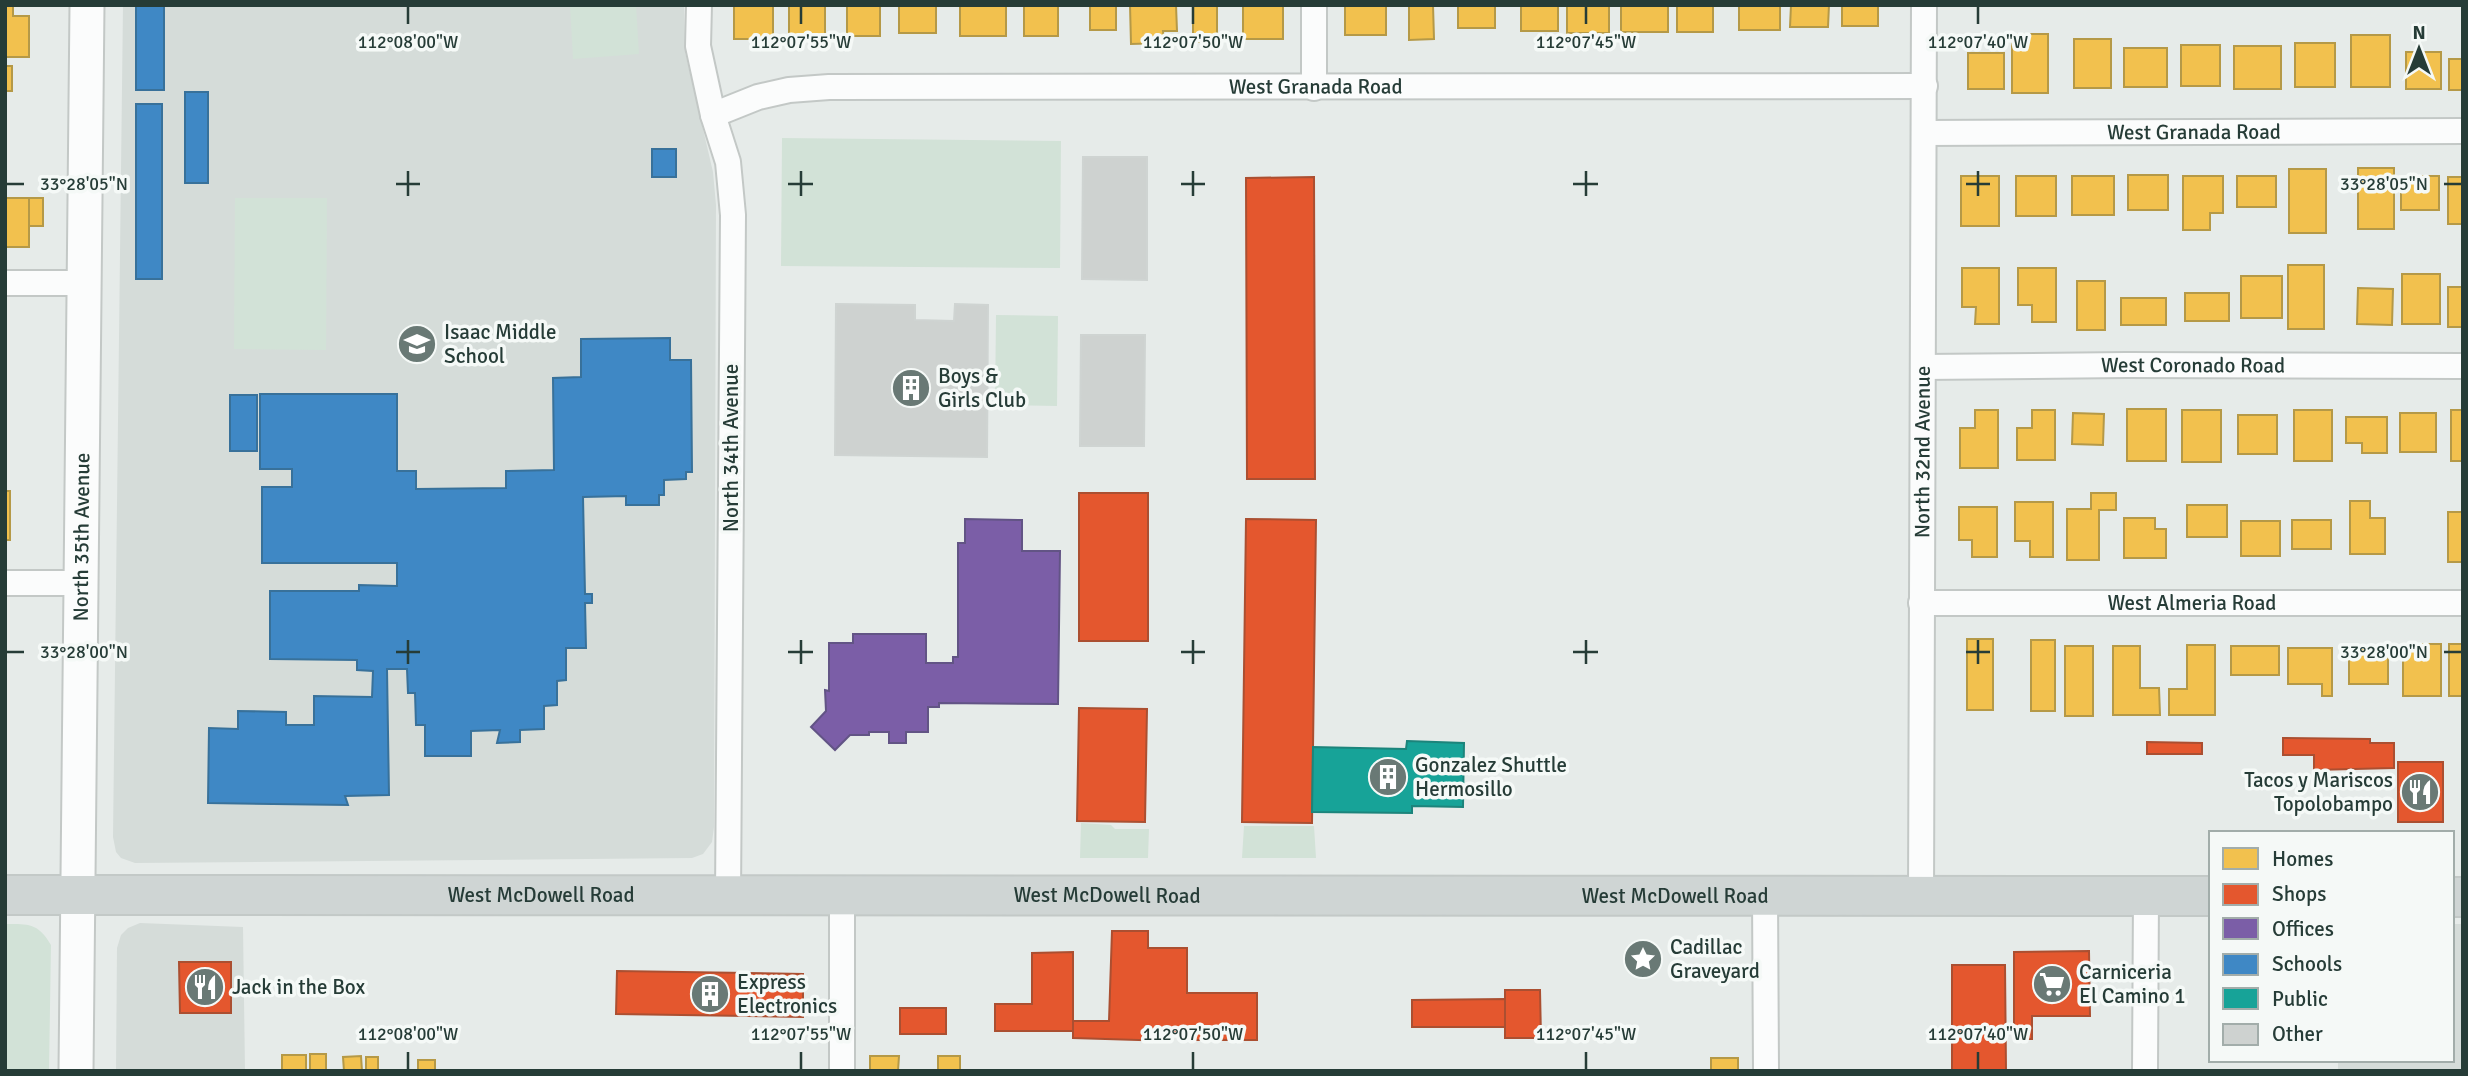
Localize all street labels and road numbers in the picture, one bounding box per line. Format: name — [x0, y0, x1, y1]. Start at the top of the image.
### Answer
street label: West Granada Road — [1229, 73, 1403, 100]
street label: West Granada Road — [2107, 119, 2281, 145]
street label: West Coronado Road — [2101, 352, 2285, 378]
street label: North 34th Avenue — [718, 364, 744, 532]
street label: North 32nd Avenue — [1909, 366, 1936, 538]
street label: North 35th Avenue — [68, 453, 95, 621]
street label: West Almeria Road — [2108, 590, 2276, 616]
street label: West McDowell Road — [447, 882, 635, 908]
street label: West McDowell Road — [1013, 882, 1201, 909]
street label: West McDowell Road — [1581, 883, 1769, 909]

